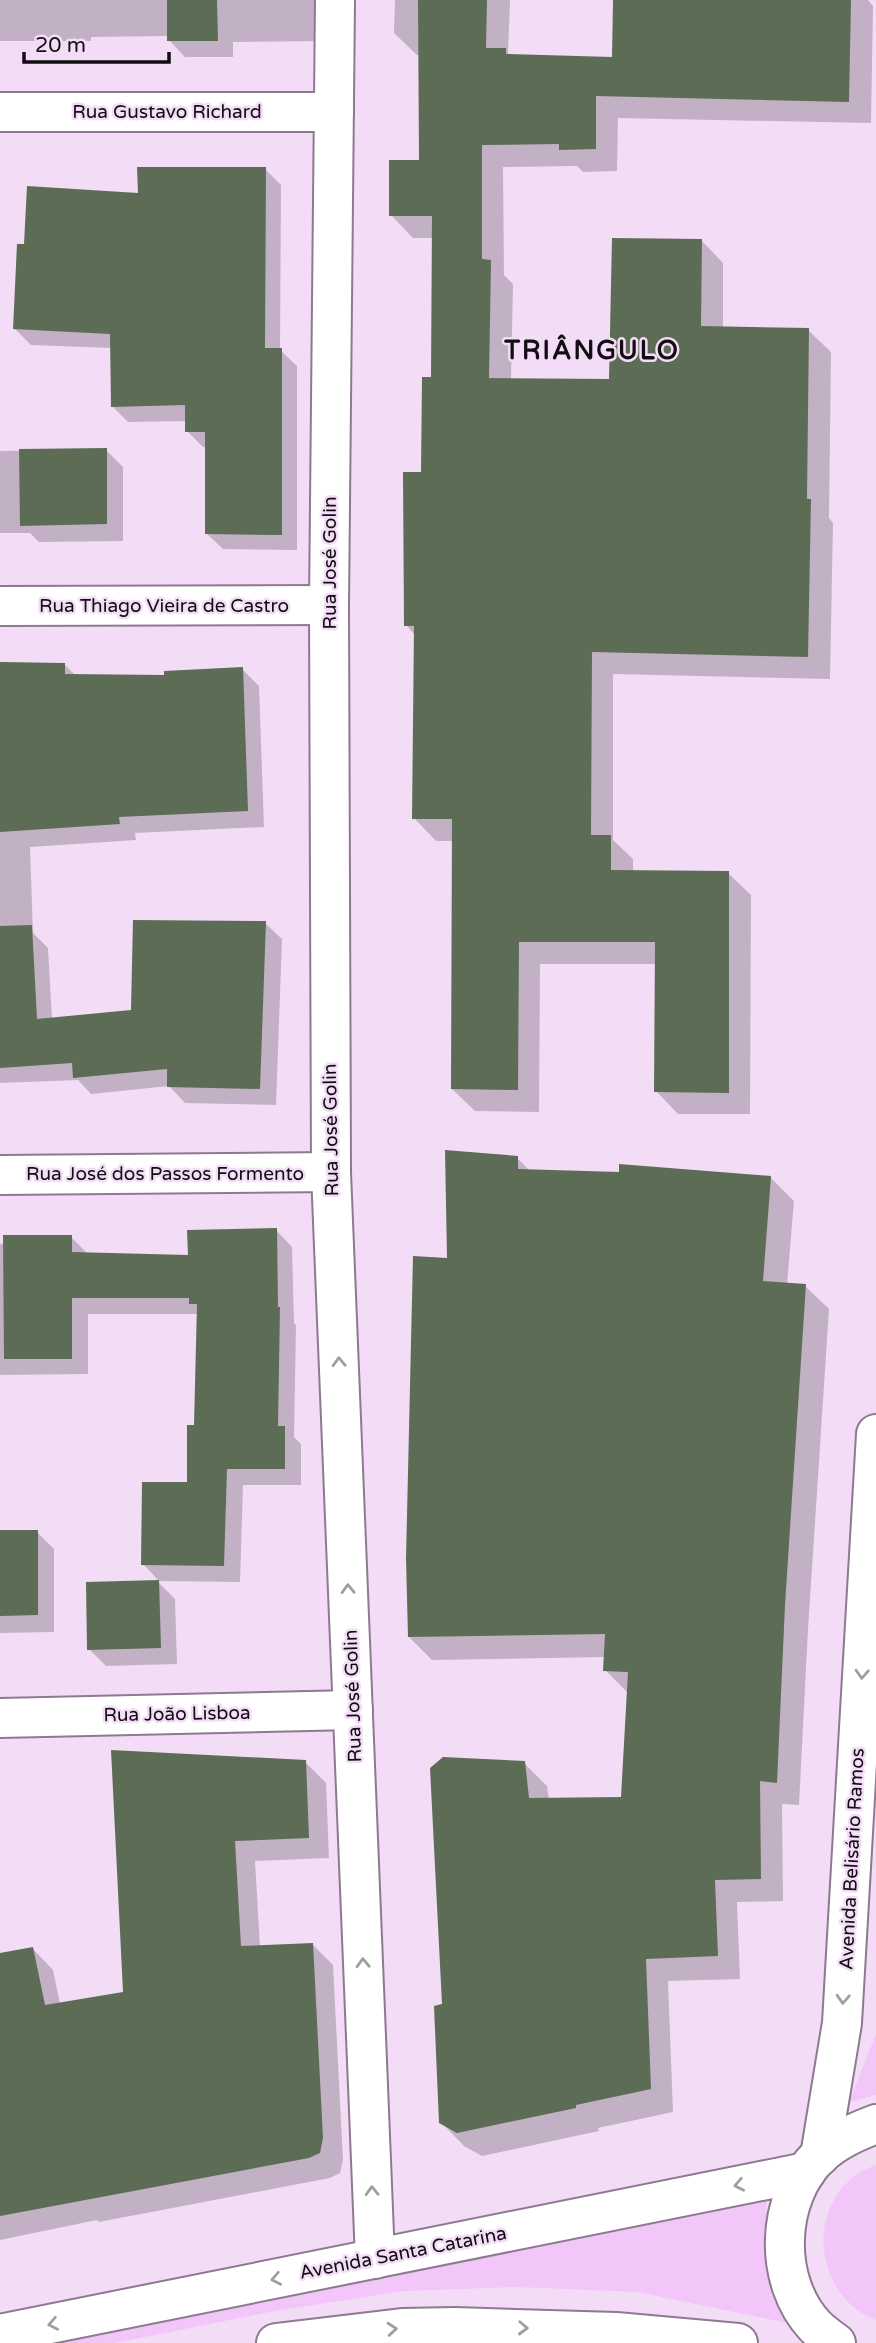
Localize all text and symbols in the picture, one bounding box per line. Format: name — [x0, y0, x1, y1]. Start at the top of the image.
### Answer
scale bar — [24, 21, 170, 65]
text: 20 m — [35, 33, 86, 58]
street label: Rua Gustavo Richard — [72, 101, 262, 123]
district label: TRIÂNGULO — [503, 334, 680, 366]
street label: Rua José Golin — [319, 497, 341, 629]
street label: Rua Thiago Vieira de Castro — [39, 595, 289, 617]
street label: Rua José Golin — [319, 1063, 343, 1197]
street label: Rua José dos Passos Formento — [26, 1163, 304, 1185]
one-way arrow — [331, 1356, 346, 1367]
one-way arrow — [341, 1583, 356, 1594]
street label: Rua José Golin — [340, 1629, 366, 1763]
one-way arrow — [855, 1669, 870, 1680]
street label: Rua João Lisboa — [103, 1702, 251, 1726]
street label: Avenida Belisário Ramos — [835, 1748, 869, 1970]
one-way arrow — [356, 1958, 371, 1969]
one-way arrow — [836, 1994, 851, 2005]
one-way arrow — [733, 2177, 745, 2192]
one-way arrow — [365, 2185, 380, 2196]
street label: Avenida Santa Catarina — [298, 2222, 508, 2284]
one-way arrow — [270, 2270, 282, 2285]
one-way arrow — [47, 2315, 59, 2330]
one-way arrow — [518, 2320, 529, 2335]
one-way arrow — [387, 2322, 398, 2337]

